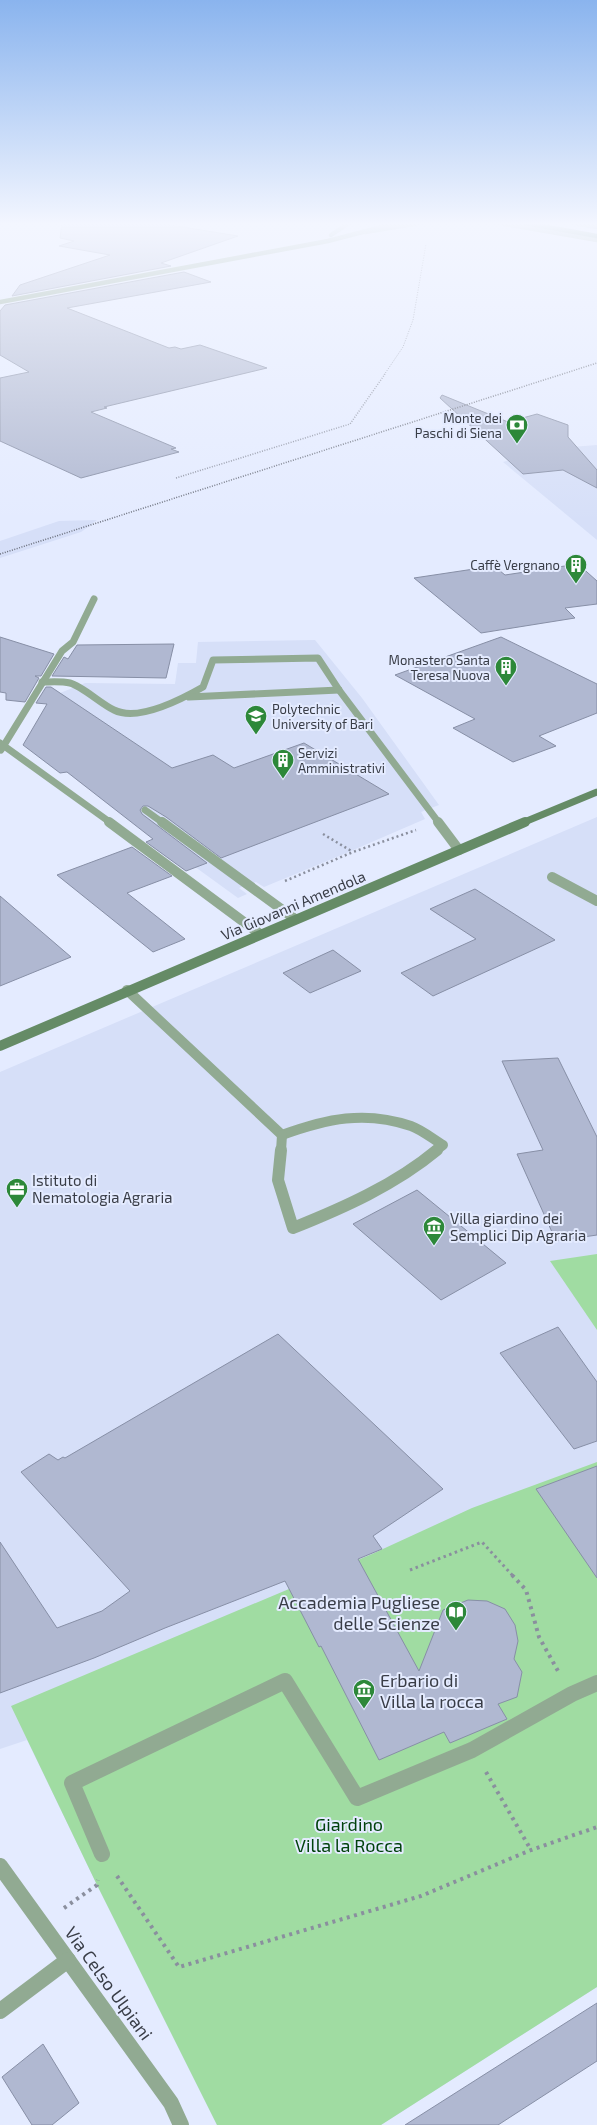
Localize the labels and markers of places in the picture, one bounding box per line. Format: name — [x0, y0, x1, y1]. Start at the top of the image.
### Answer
place label: Monte dei Paschi di Siena — [415, 410, 502, 441]
bank icon: Monte dei Paschi di Siena — [504, 412, 530, 445]
building icon: Caffè Vergnano — [563, 552, 589, 585]
place label: Caffè Vergnano — [470, 557, 560, 573]
place label: Monastero Santa Teresa Nuova — [389, 652, 490, 683]
building icon: Monastero Santa Teresa Nuova — [493, 654, 519, 687]
place label: Polytechnic University of Bari — [272, 701, 373, 732]
school or university icon: Polytechnic University of Bari — [243, 703, 269, 736]
place label: Servizi Amministrativi — [298, 745, 385, 776]
building icon: Servizi Amministrativi — [270, 747, 296, 780]
place label: Istituto di Nematologia Agraria — [32, 1171, 172, 1206]
office icon: Istituto di Nematologia Agraria — [4, 1176, 30, 1209]
place label: Villa giardino dei Semplici Dip Agraria — [450, 1209, 586, 1244]
museum icon: Villa giardino dei Semplici Dip Agraria — [421, 1214, 447, 1247]
place label: Accademia Pugliese delle Scienze — [278, 1591, 440, 1634]
library icon: Accademia Pugliese delle Scienze — [443, 1599, 469, 1632]
place label: Erbario di Villa la rocca — [380, 1669, 484, 1712]
museum icon: Erbario di Villa la rocca — [351, 1677, 377, 1710]

